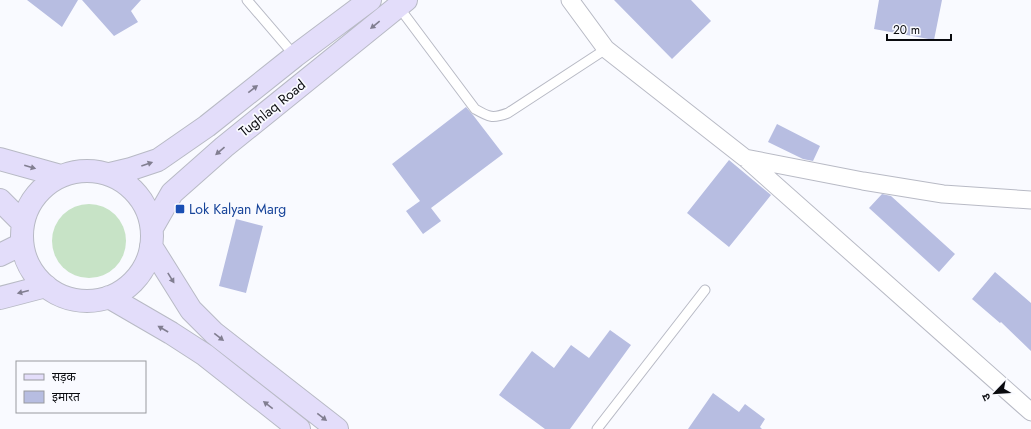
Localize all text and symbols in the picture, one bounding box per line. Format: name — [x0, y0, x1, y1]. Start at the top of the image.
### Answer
scale bar — [887, 16, 951, 42]
one-way arrow — [370, 20, 381, 29]
text: 20 m — [893, 21, 920, 39]
street label: Tughlaq Road — [234, 75, 310, 141]
one-way arrow — [248, 85, 259, 93]
one-way arrow — [215, 146, 225, 155]
one-way arrow — [142, 160, 154, 166]
one-way arrow — [25, 164, 37, 170]
place label: Lok Kalyan Marg — [189, 199, 286, 219]
marker: Lok Kalyan Marg — [174, 203, 186, 215]
one-way arrow — [168, 272, 175, 284]
one-way arrow — [17, 289, 29, 295]
one-way arrow — [157, 325, 169, 332]
one-way arrow — [214, 332, 225, 341]
legend — [16, 361, 146, 413]
text: सड़क — [52, 368, 77, 386]
north arrow — [975, 373, 1015, 413]
text: इमारत — [52, 388, 81, 406]
text: उ — [977, 390, 995, 404]
one-way arrow — [263, 400, 274, 409]
one-way arrow — [316, 413, 327, 421]

